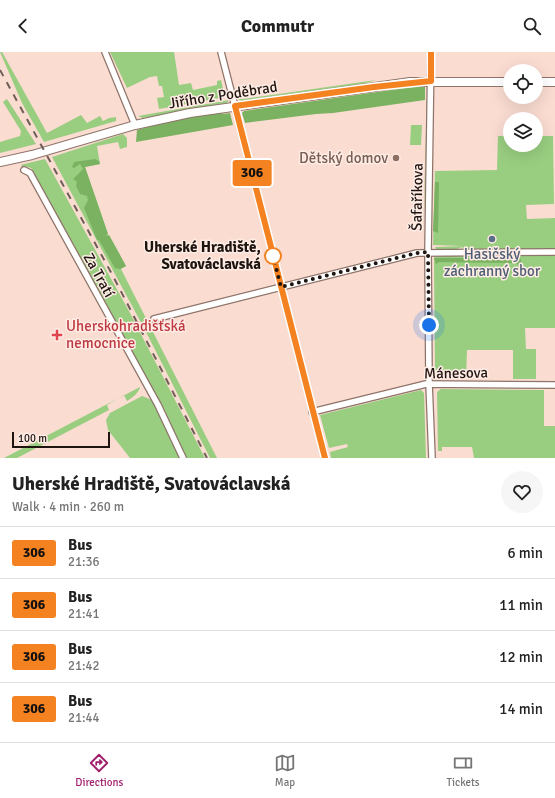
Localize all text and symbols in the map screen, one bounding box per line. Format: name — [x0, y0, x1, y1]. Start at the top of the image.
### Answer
icon: back — [12, 15, 34, 37]
text: Commutr — [241, 15, 314, 37]
icon: search — [521, 15, 543, 37]
map controls — [503, 64, 543, 152]
button: locate — [503, 64, 543, 104]
street label: Jiřího z Poděbrad — [167, 77, 279, 112]
button: layers — [503, 112, 543, 152]
place label: Dětský domov — [299, 149, 388, 167]
marker: Dětský domov — [391, 153, 401, 163]
line badge: 306 — [229, 160, 275, 186]
street label: Šafaříkova — [406, 163, 427, 231]
text: 306 — [241, 164, 263, 181]
marker: Hasičský záchranný sbor — [487, 234, 497, 244]
place label: Uherské Hradiště, Svatováclavská — [144, 238, 261, 273]
place label: Hasičský záchranný sbor — [444, 245, 541, 280]
marker: Uherské Hradiště, Svatováclavská — [264, 247, 282, 265]
street label: Za Tratí — [79, 250, 119, 300]
your location — [419, 315, 439, 335]
place label: Uherskohradišťská nemocnice — [66, 317, 186, 352]
marker: Uherskohradišťská nemocnice — [51, 329, 63, 341]
street label: Mánesova — [424, 363, 488, 383]
scale bar — [12, 430, 110, 449]
text: 100 m — [18, 432, 47, 445]
button: heart — [501, 471, 543, 513]
text: Uherské Hradiště, Svatováclavská — [12, 472, 291, 496]
text: Walk · 4 min · 260 m — [12, 499, 124, 515]
text: Bus — [68, 536, 92, 554]
text: 306 — [23, 544, 45, 561]
text: 6 min — [507, 544, 543, 562]
text: 21:36 — [68, 554, 100, 570]
text: Bus — [68, 588, 92, 606]
text: 306 — [23, 596, 45, 613]
text: 11 min — [499, 596, 543, 614]
text: 21:41 — [68, 606, 100, 622]
text: Bus — [68, 640, 92, 658]
text: 306 — [23, 648, 45, 665]
text: 12 min — [499, 648, 543, 666]
text: 21:42 — [68, 658, 100, 674]
text: Bus — [68, 692, 92, 710]
text: 306 — [23, 700, 45, 717]
text: 14 min — [499, 700, 543, 718]
text: 21:44 — [68, 710, 100, 726]
tab: Directions — [75, 752, 123, 789]
tab: Map — [274, 752, 296, 789]
tab: Tickets — [447, 752, 480, 789]

